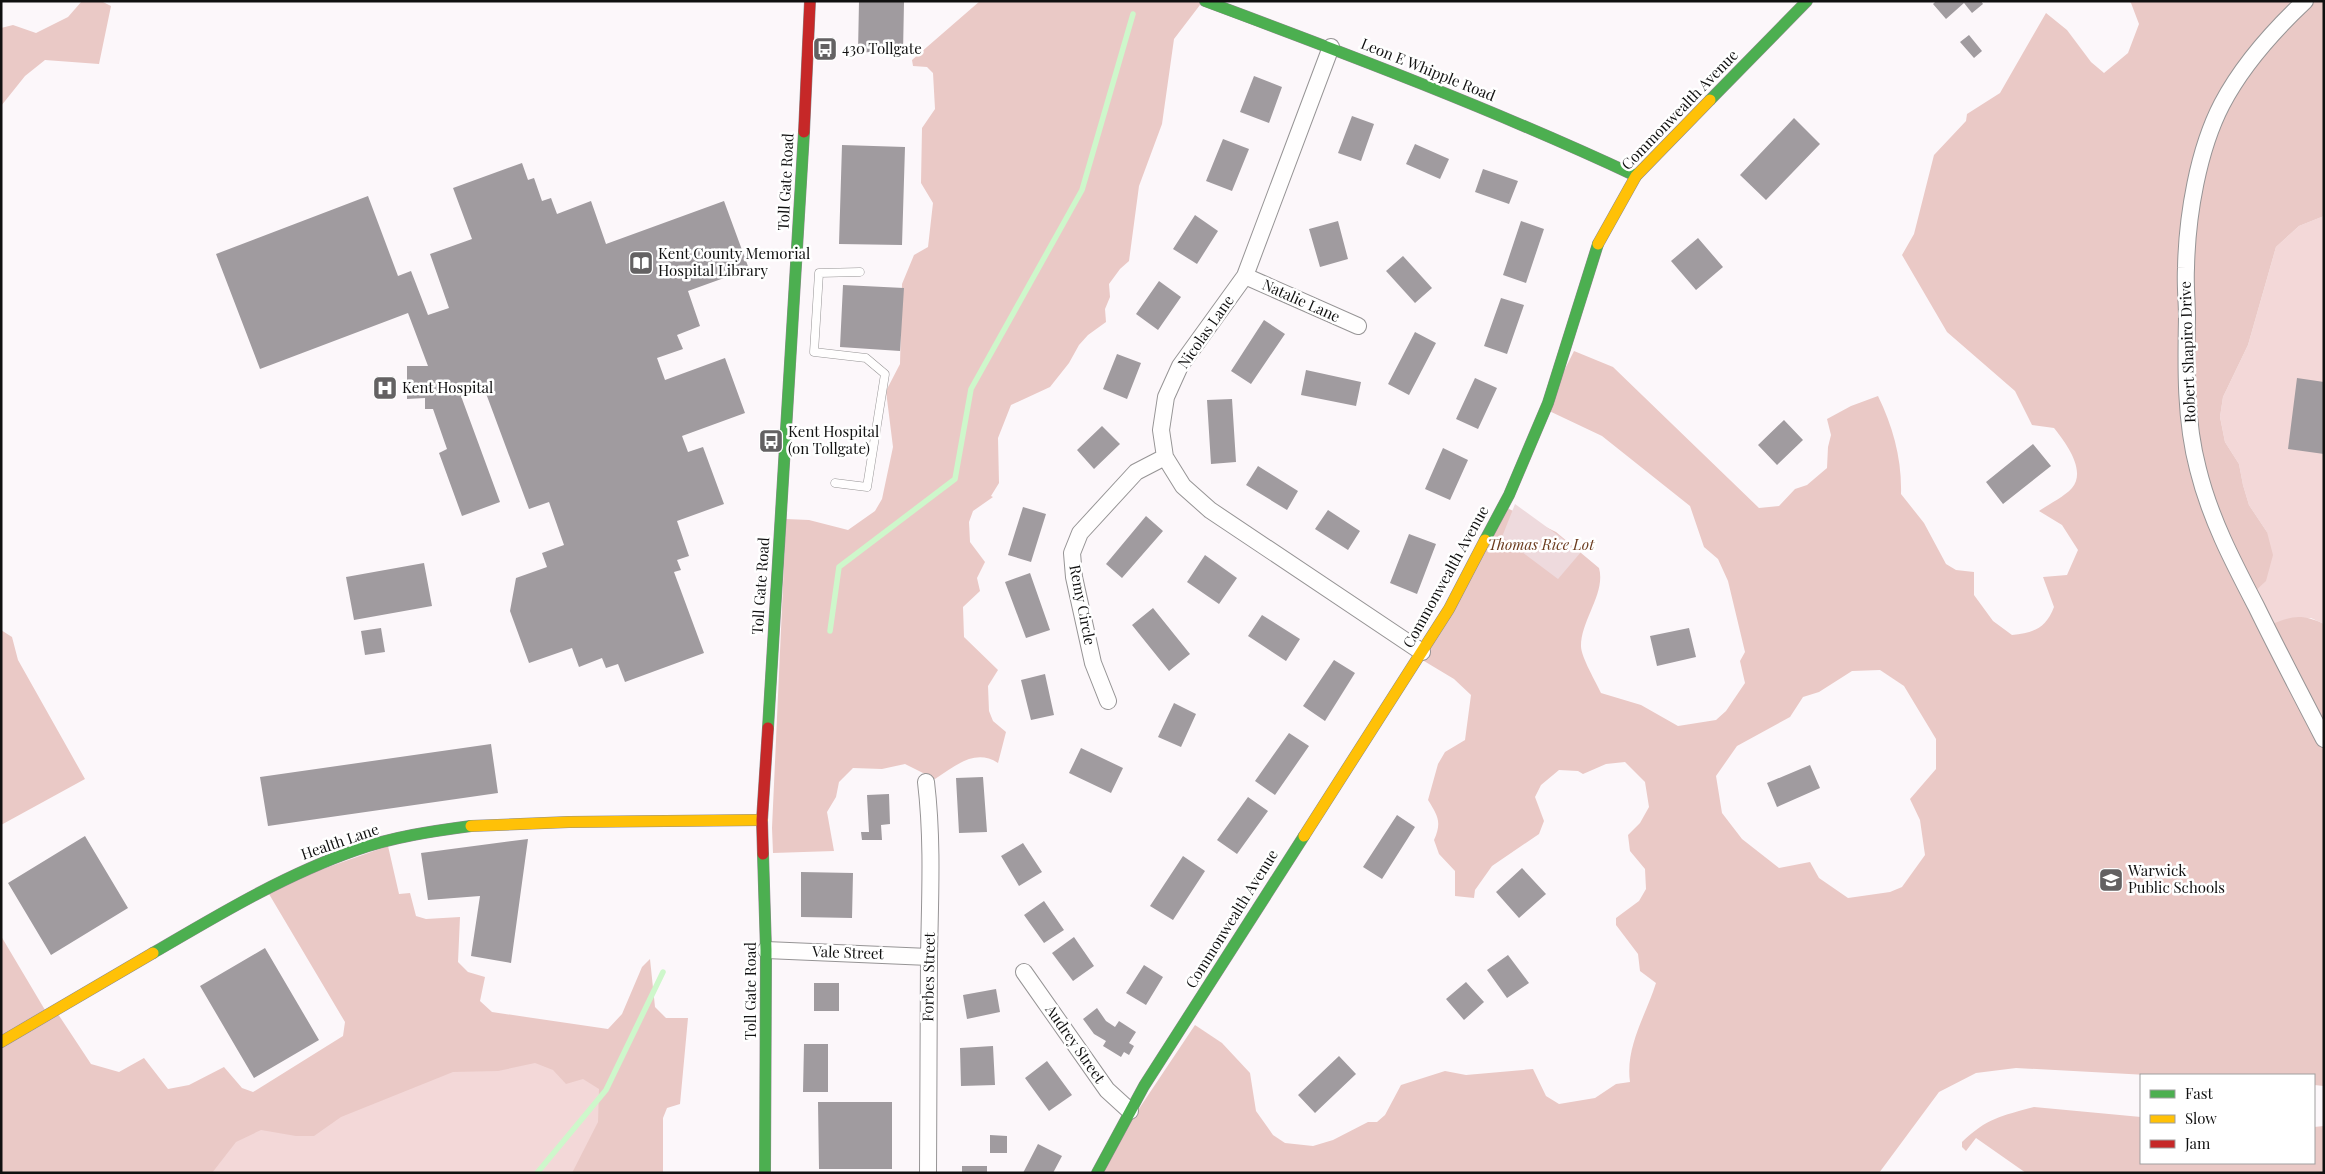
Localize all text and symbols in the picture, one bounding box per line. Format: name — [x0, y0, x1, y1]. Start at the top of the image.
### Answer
street label: Leon E Whipple Road — [1358, 33, 1499, 105]
bus stop icon: 430 Tollgate — [812, 36, 838, 62]
place label: 430 Tollgate — [842, 38, 922, 58]
street label: Commonwealth Avenue — [1617, 45, 1742, 174]
street label: Toll Gate Road — [772, 132, 798, 231]
place label: Kent County Memorial Hospital Library — [658, 243, 810, 280]
library icon: Kent County Memorial Hospital Library — [628, 250, 654, 276]
street label: Natalie Lane — [1259, 274, 1344, 326]
street label: Robert Shapiro Drive — [2175, 281, 2199, 423]
street label: Nicolas Lane — [1173, 291, 1238, 372]
hospital icon: Kent Hospital — [372, 375, 398, 401]
place label: Kent Hospital — [402, 377, 493, 397]
place label: Kent Hospital (on Tollgate) — [788, 421, 879, 458]
bus stop icon: Kent Hospital (on Tollgate) — [758, 428, 784, 454]
street label: Commonwealth Avenue — [1398, 502, 1493, 651]
park label: Thomas Rice Lot — [1488, 534, 1595, 554]
street label: Toll Gate Road — [747, 536, 773, 635]
street label: Remy Circle — [1065, 563, 1101, 647]
street label: Health Lane — [298, 818, 381, 864]
street label: Commonwealth Avenue — [1180, 845, 1282, 992]
place label: Warwick Public Schools — [2127, 860, 2225, 897]
school or university icon: Warwick Public Schools — [2098, 867, 2124, 893]
street label: Forbes Street — [917, 931, 939, 1022]
street label: Vale Street — [811, 941, 885, 963]
street label: Toll Gate Road — [740, 942, 760, 1040]
street label: Audrey Street — [1041, 999, 1111, 1087]
legend — [2140, 1074, 2315, 1164]
text: Fast — [2185, 1083, 2214, 1103]
text: Slow — [2185, 1108, 2217, 1128]
text: Jam — [2184, 1133, 2211, 1153]

